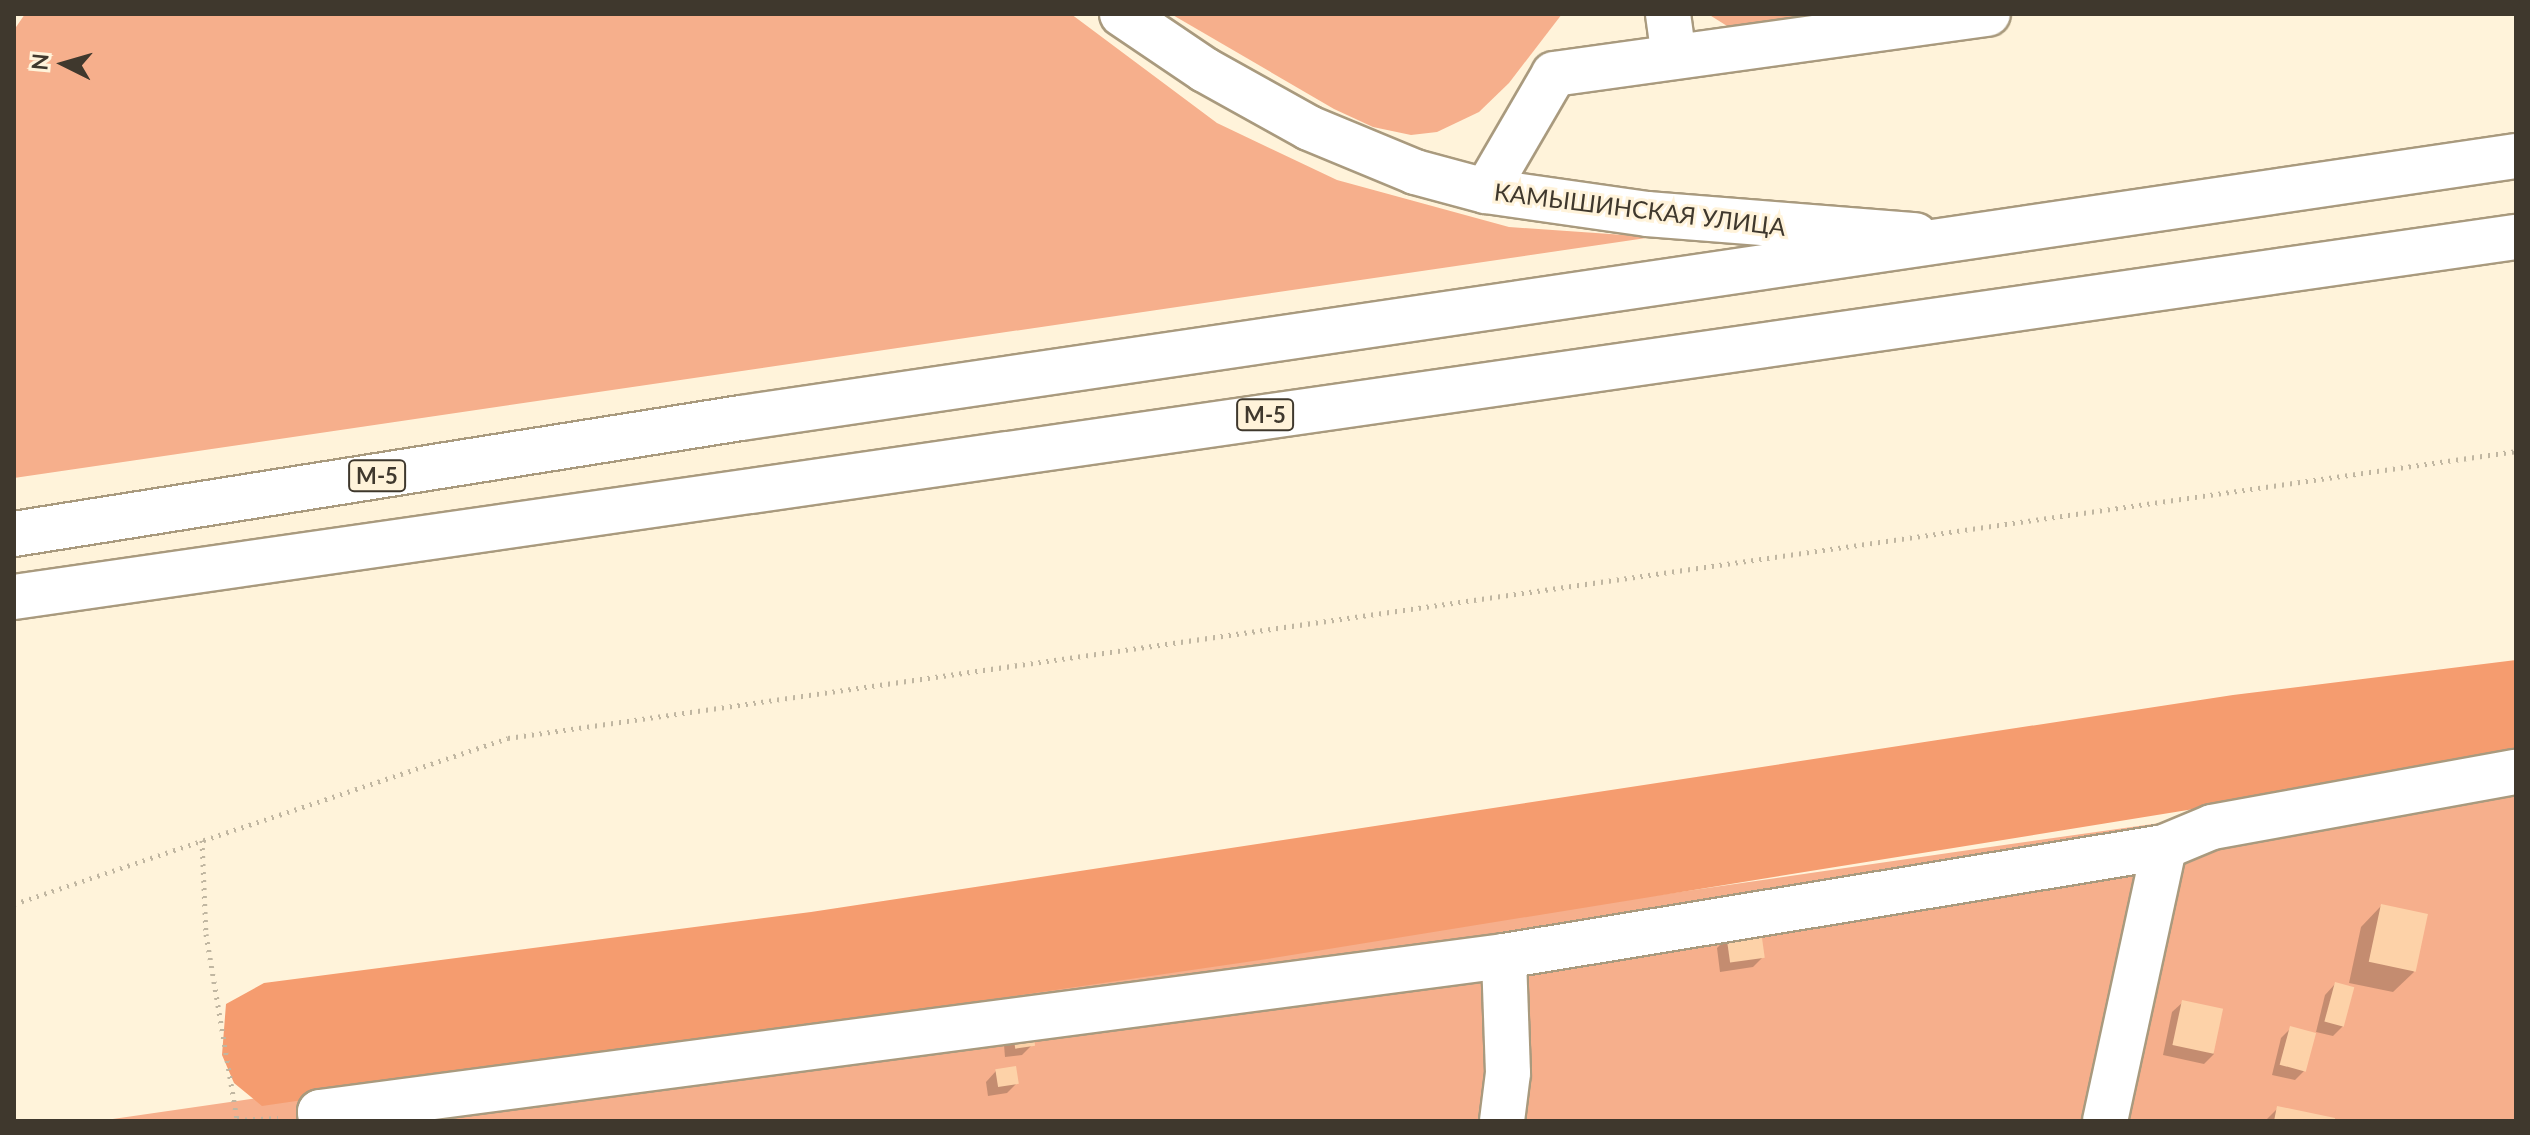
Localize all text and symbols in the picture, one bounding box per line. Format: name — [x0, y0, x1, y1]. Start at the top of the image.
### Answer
north arrow — [24, 24, 104, 104]
text: N — [25, 52, 54, 71]
street label: КАМЫШИНСКАЯ УЛИЦА — [1493, 177, 1787, 241]
road number: М-5 — [1235, 397, 1295, 433]
road number: М-5 — [347, 458, 407, 494]

